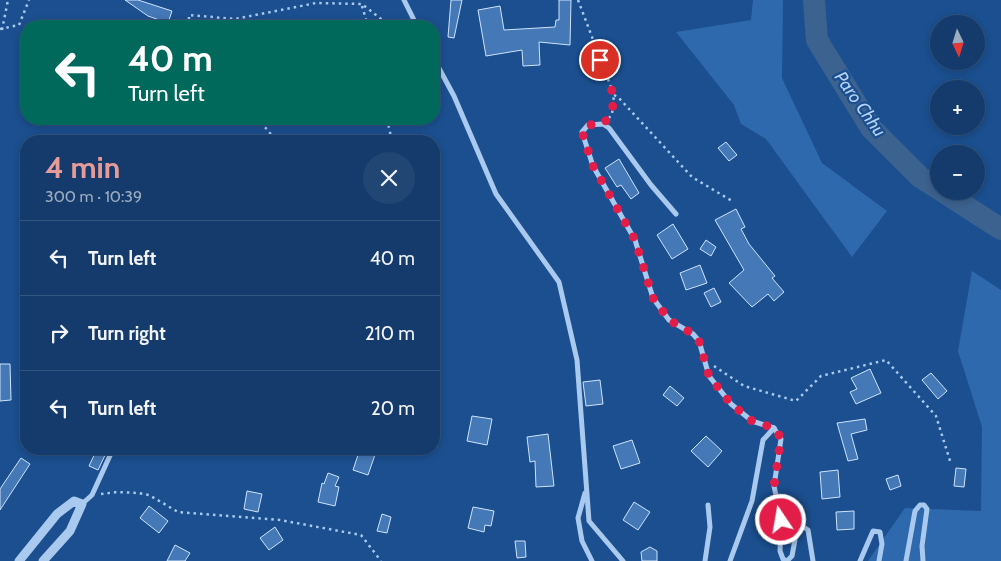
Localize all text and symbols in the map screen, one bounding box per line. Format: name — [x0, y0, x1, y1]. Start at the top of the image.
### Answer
north arrow — [930, 15, 985, 70]
map controls — [930, 15, 985, 200]
text: 40 m — [128, 37, 213, 80]
pin — [579, 39, 621, 81]
icon: left — [45, 40, 110, 105]
icon: arrive — [586, 46, 614, 74]
water label: Paro Chhu — [830, 67, 891, 141]
text: Turn left — [128, 80, 205, 107]
button: + — [930, 80, 985, 135]
button: − — [930, 145, 985, 200]
text: 4 min — [45, 149, 120, 186]
button: close — [363, 152, 415, 204]
text: 300 m · 10:39 — [45, 187, 142, 206]
icon: left — [45, 244, 73, 272]
text: Turn left — [88, 247, 156, 270]
text: 40 m — [370, 247, 415, 270]
icon: right — [45, 319, 73, 347]
text: Turn right — [88, 322, 166, 345]
text: 210 m — [365, 322, 415, 345]
icon: left — [45, 394, 73, 422]
text: Turn left — [88, 397, 156, 420]
text: 20 m — [371, 397, 415, 420]
position arrow — [754, 493, 806, 545]

